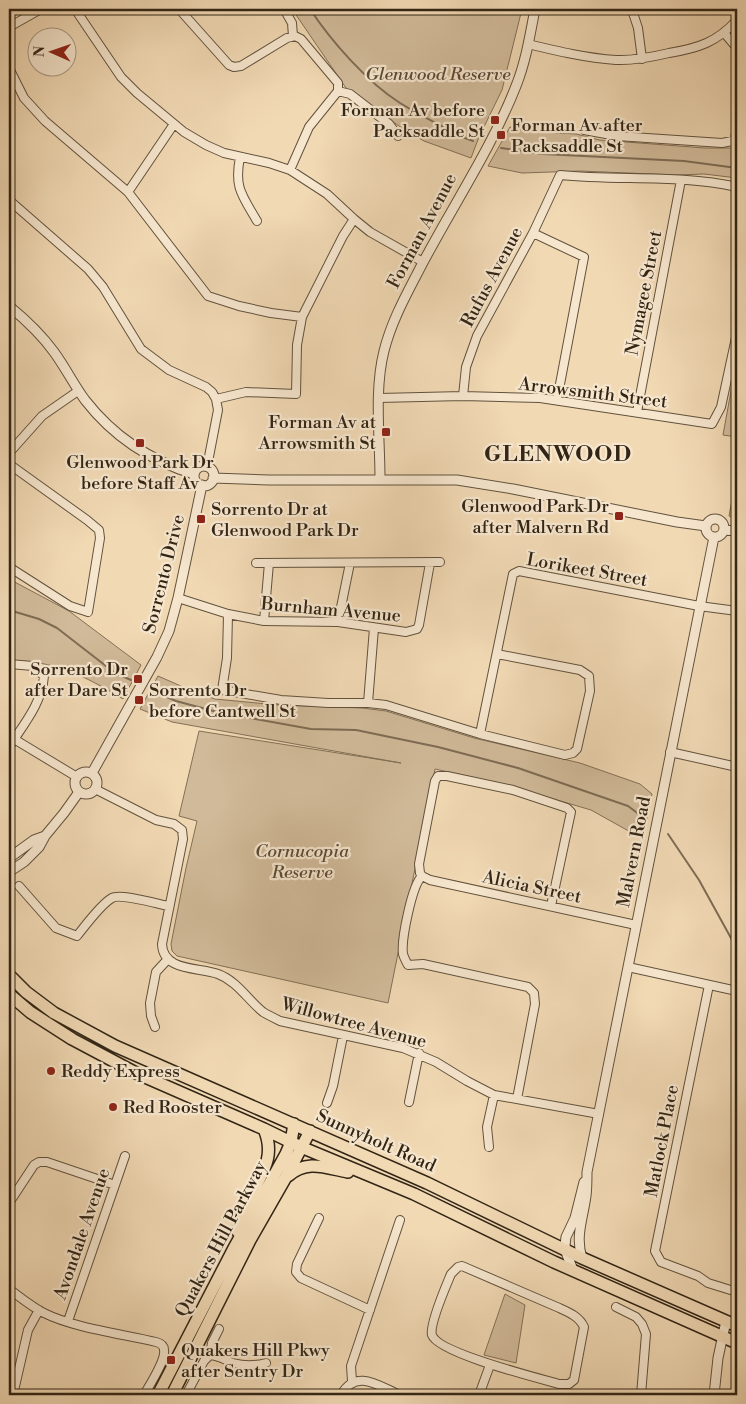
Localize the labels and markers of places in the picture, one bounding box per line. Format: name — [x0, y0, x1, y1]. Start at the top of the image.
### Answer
place label: Forman Av before Packsaddle St — [340, 99, 486, 143]
marker: Forman Av before Packsaddle St — [489, 114, 501, 126]
place label: Forman Av after Packsaddle St — [511, 114, 643, 158]
marker: Forman Av after Packsaddle St — [495, 129, 507, 141]
place label: Forman Av at Arrowsmith St — [257, 411, 377, 455]
marker: Forman Av at Arrowsmith St — [380, 426, 392, 438]
marker: Glenwood Park Dr before Staff Av — [134, 437, 146, 449]
place label: Glenwood Park Dr before Staff Av — [66, 451, 214, 495]
place label: Glenwood Park Dr after Malvern Rd — [461, 495, 610, 539]
place label: Sorrento Dr at Glenwood Park Dr — [211, 498, 359, 542]
marker: Glenwood Park Dr after Malvern Rd — [613, 510, 625, 522]
marker: Sorrento Dr at Glenwood Park Dr — [195, 513, 207, 525]
place label: Sorrento Dr after Dare St — [25, 658, 129, 702]
marker: Sorrento Dr after Dare St — [132, 673, 144, 685]
place label: Sorrento Dr before Cantwell St — [149, 679, 297, 723]
marker: Sorrento Dr before Cantwell St — [133, 694, 145, 706]
place label: Reddy Express — [61, 1060, 180, 1083]
marker: Reddy Express — [45, 1065, 57, 1077]
place label: Red Rooster — [123, 1096, 222, 1119]
marker: Red Rooster — [107, 1101, 119, 1113]
place label: Quakers Hill Pkwy after Sentry Dr — [181, 1339, 330, 1383]
marker: Quakers Hill Pkwy after Sentry Dr — [165, 1354, 177, 1366]

